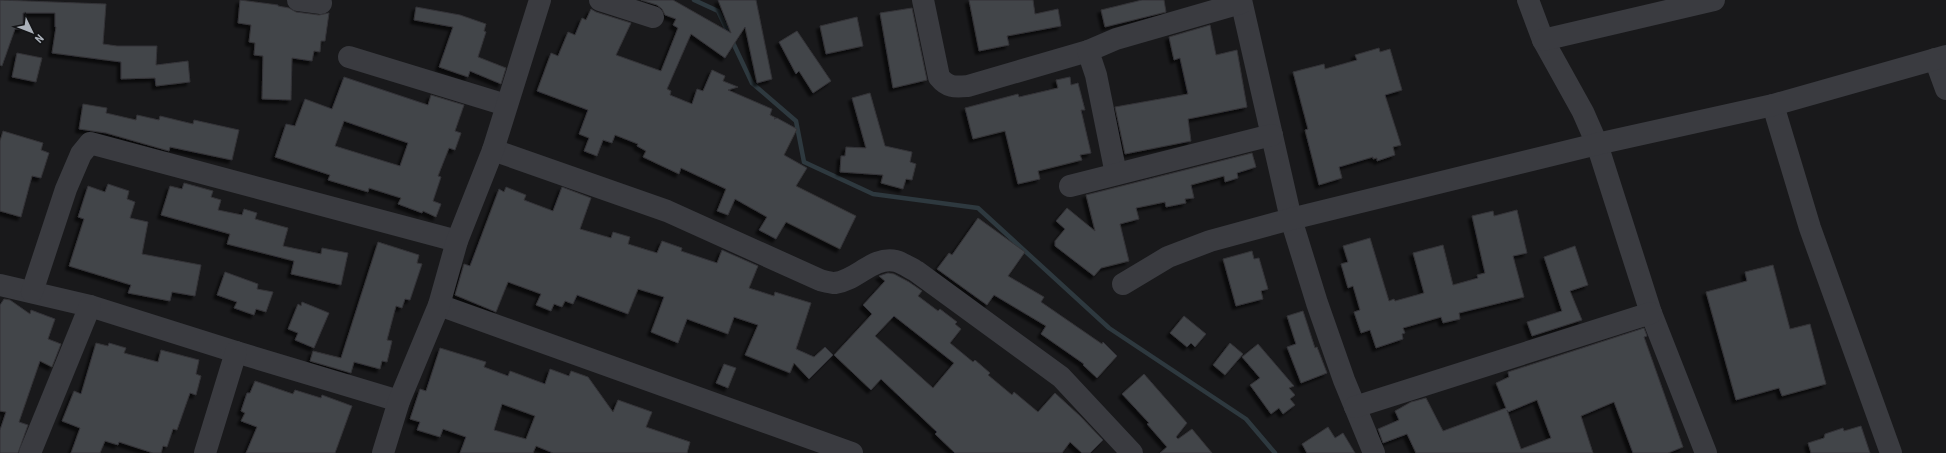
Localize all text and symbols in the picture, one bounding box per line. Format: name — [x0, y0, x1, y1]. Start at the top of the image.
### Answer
north arrow — [12, 12, 52, 52]
text: N — [32, 32, 46, 46]

